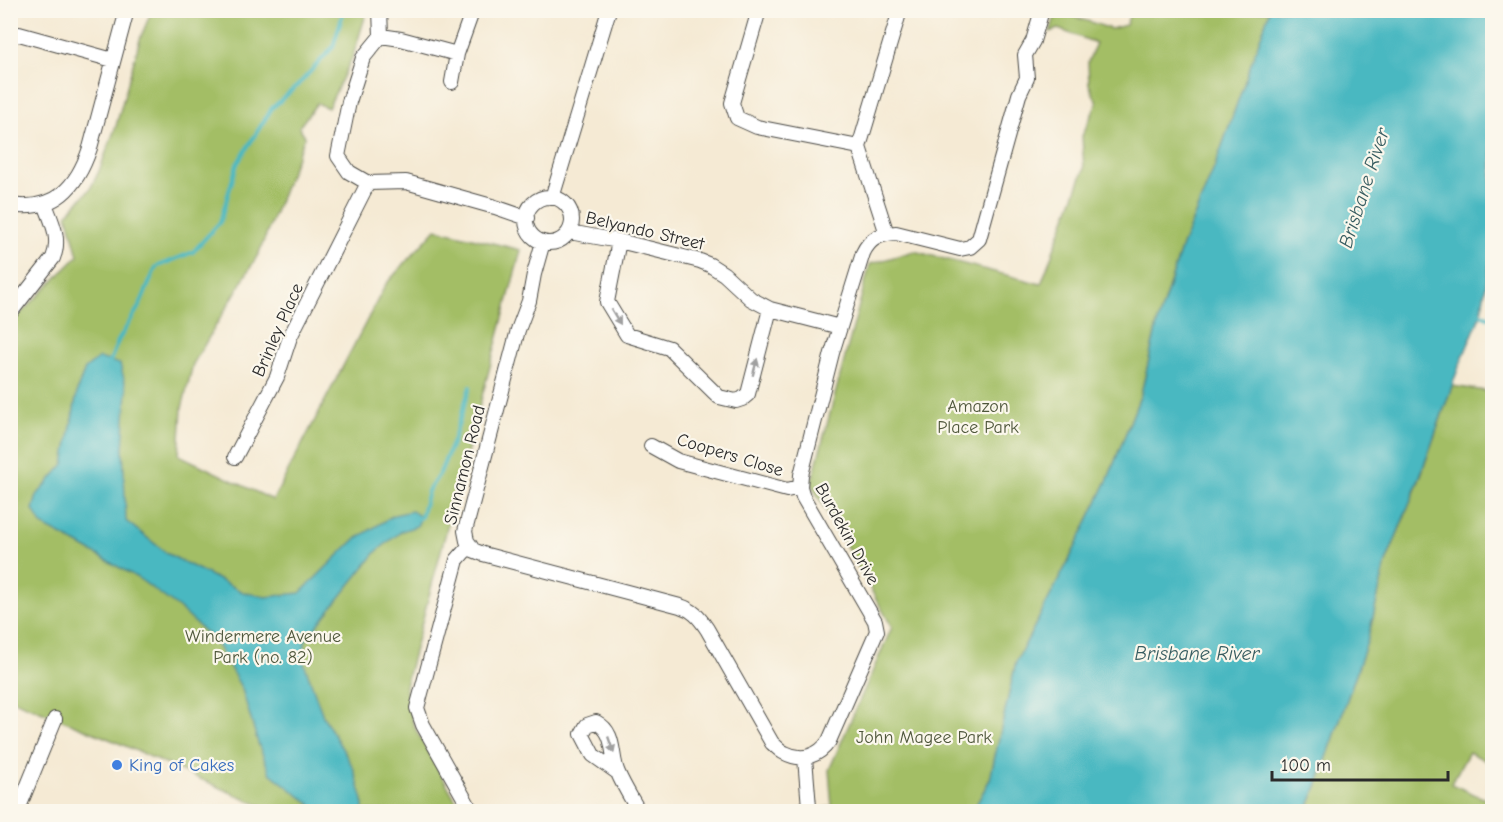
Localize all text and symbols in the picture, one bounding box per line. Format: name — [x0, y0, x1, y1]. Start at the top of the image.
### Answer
water label: Brisbane River — [1334, 124, 1395, 251]
street label: Belyando Street — [584, 207, 707, 255]
street label: Brinley Place — [248, 280, 308, 380]
one-way arrow — [610, 309, 621, 325]
one-way arrow — [751, 358, 761, 376]
park label: Amazon Place Park — [937, 396, 1019, 438]
street label: Sinnamon Road — [440, 403, 490, 527]
street label: Coopers Close — [674, 429, 786, 481]
street label: Burdekin Drive — [810, 479, 884, 589]
park label: Windermere Avenue Park (no. 82) — [185, 626, 341, 668]
water label: Brisbane River — [1135, 642, 1260, 665]
park label: John Magee Park — [856, 727, 992, 748]
one-way arrow — [607, 736, 616, 754]
scale bar — [1272, 744, 1448, 782]
place label: King of Cakes — [129, 755, 234, 776]
text: 100 m — [1281, 755, 1331, 776]
marker: King of Cakes — [110, 758, 124, 772]

